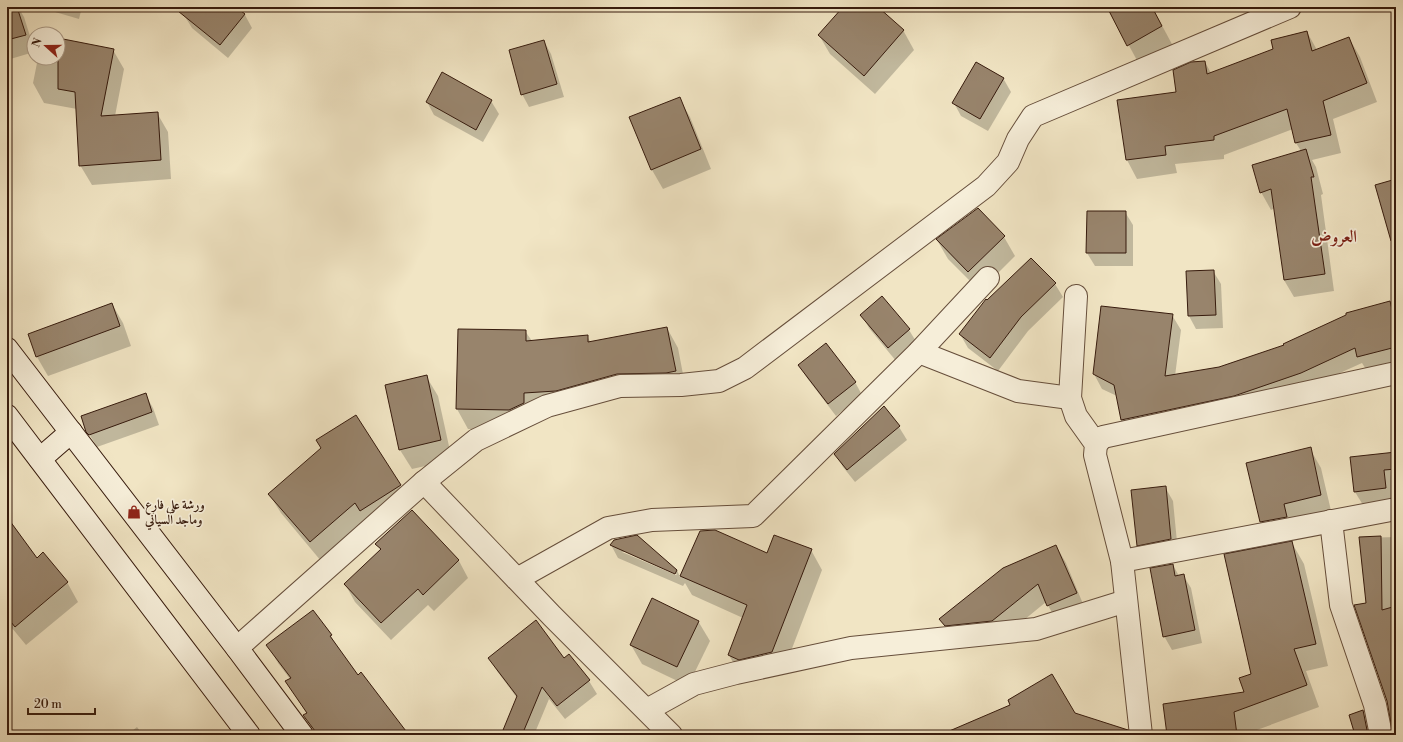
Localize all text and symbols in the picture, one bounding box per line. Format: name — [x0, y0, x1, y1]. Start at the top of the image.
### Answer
north arrow — [26, 26, 66, 66]
text: N — [30, 36, 46, 49]
district label: العروض — [1311, 226, 1357, 248]
place label: ورشة علي فارع وماجد السياني — [144, 497, 205, 531]
shop icon: ورشة علي فارع وماجد السياني — [126, 504, 142, 520]
scale bar — [28, 690, 95, 716]
text: 20 m — [34, 697, 62, 712]

